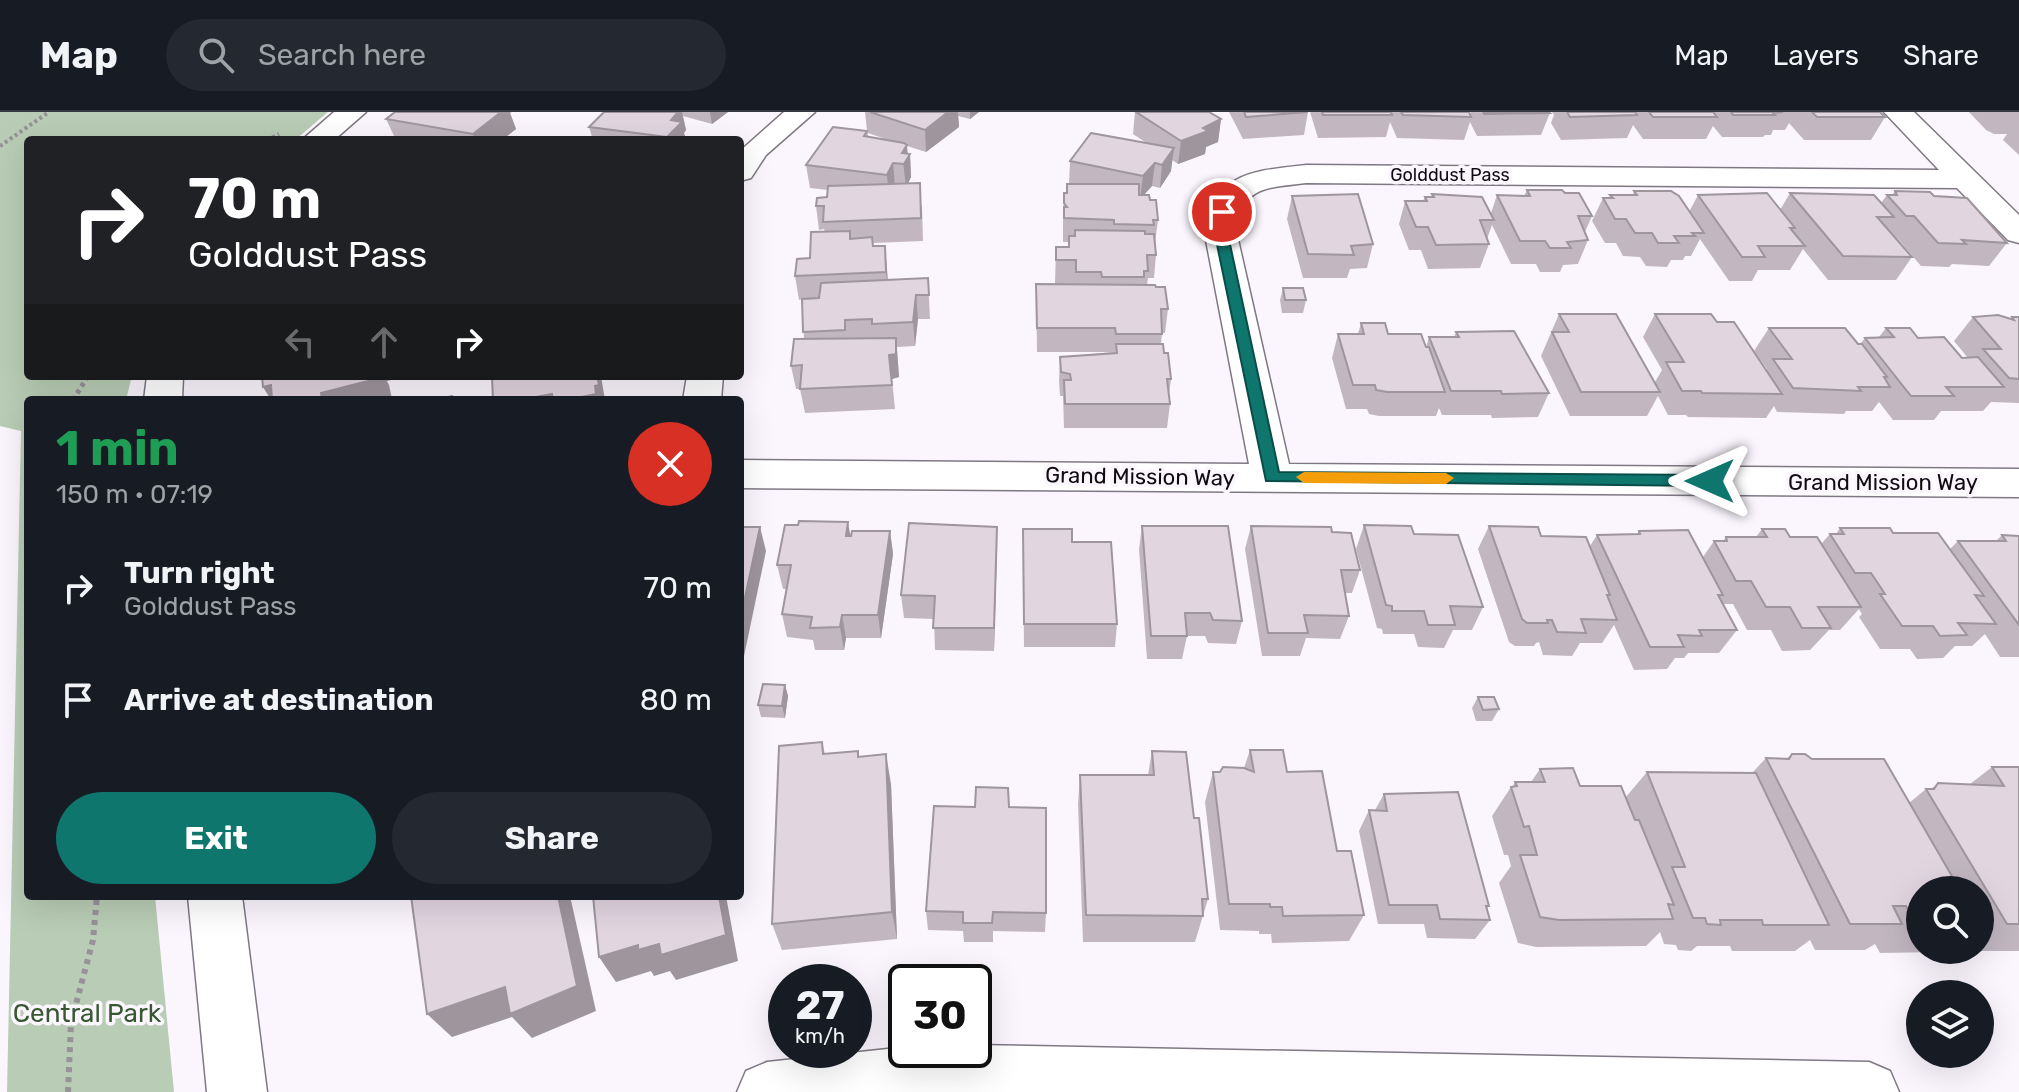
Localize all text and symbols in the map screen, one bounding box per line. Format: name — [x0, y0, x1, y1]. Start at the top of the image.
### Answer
search box — [166, 19, 726, 91]
text: Map — [40, 32, 118, 78]
icon: search — [194, 33, 238, 77]
text: Search here — [258, 37, 426, 73]
text: Map — [1674, 39, 1729, 72]
text: Layers — [1773, 39, 1859, 72]
text: Share — [1903, 39, 1979, 72]
street label: Golddust Pass — [1390, 164, 1510, 186]
text: 70 m — [188, 166, 321, 232]
icon: right — [56, 168, 160, 272]
pin — [1188, 178, 1256, 246]
icon: arrive — [1200, 190, 1244, 234]
text: Golddust Pass — [188, 233, 427, 276]
icon: left — [278, 320, 322, 364]
icon: ahead — [362, 320, 406, 364]
icon: right — [446, 320, 490, 364]
text: 1 min — [56, 420, 179, 477]
button: close — [628, 422, 712, 506]
position arrow — [1668, 439, 1752, 523]
street label: Grand Mission Way — [1045, 461, 1235, 492]
street label: Grand Mission Way — [1788, 469, 1978, 496]
text: 150 m · 07:19 — [56, 479, 213, 510]
text: Turn right — [124, 555, 275, 591]
icon: right — [56, 566, 100, 610]
text: 70 m — [644, 570, 712, 606]
text: Golddust Pass — [124, 591, 297, 622]
icon: arrive — [56, 678, 100, 722]
text: Arrive at destination — [124, 682, 434, 718]
text: 80 m — [640, 682, 712, 718]
button: Exit — [56, 792, 376, 884]
button: Share — [392, 792, 712, 884]
map controls — [1906, 876, 1994, 1068]
button: search — [1906, 876, 1994, 964]
speed limit sign: 30 — [888, 964, 992, 1068]
button: layers — [1906, 980, 1994, 1068]
text: 27 — [796, 982, 844, 1029]
park label: Central Park — [13, 998, 162, 1029]
text: km/h — [795, 1024, 845, 1048]

